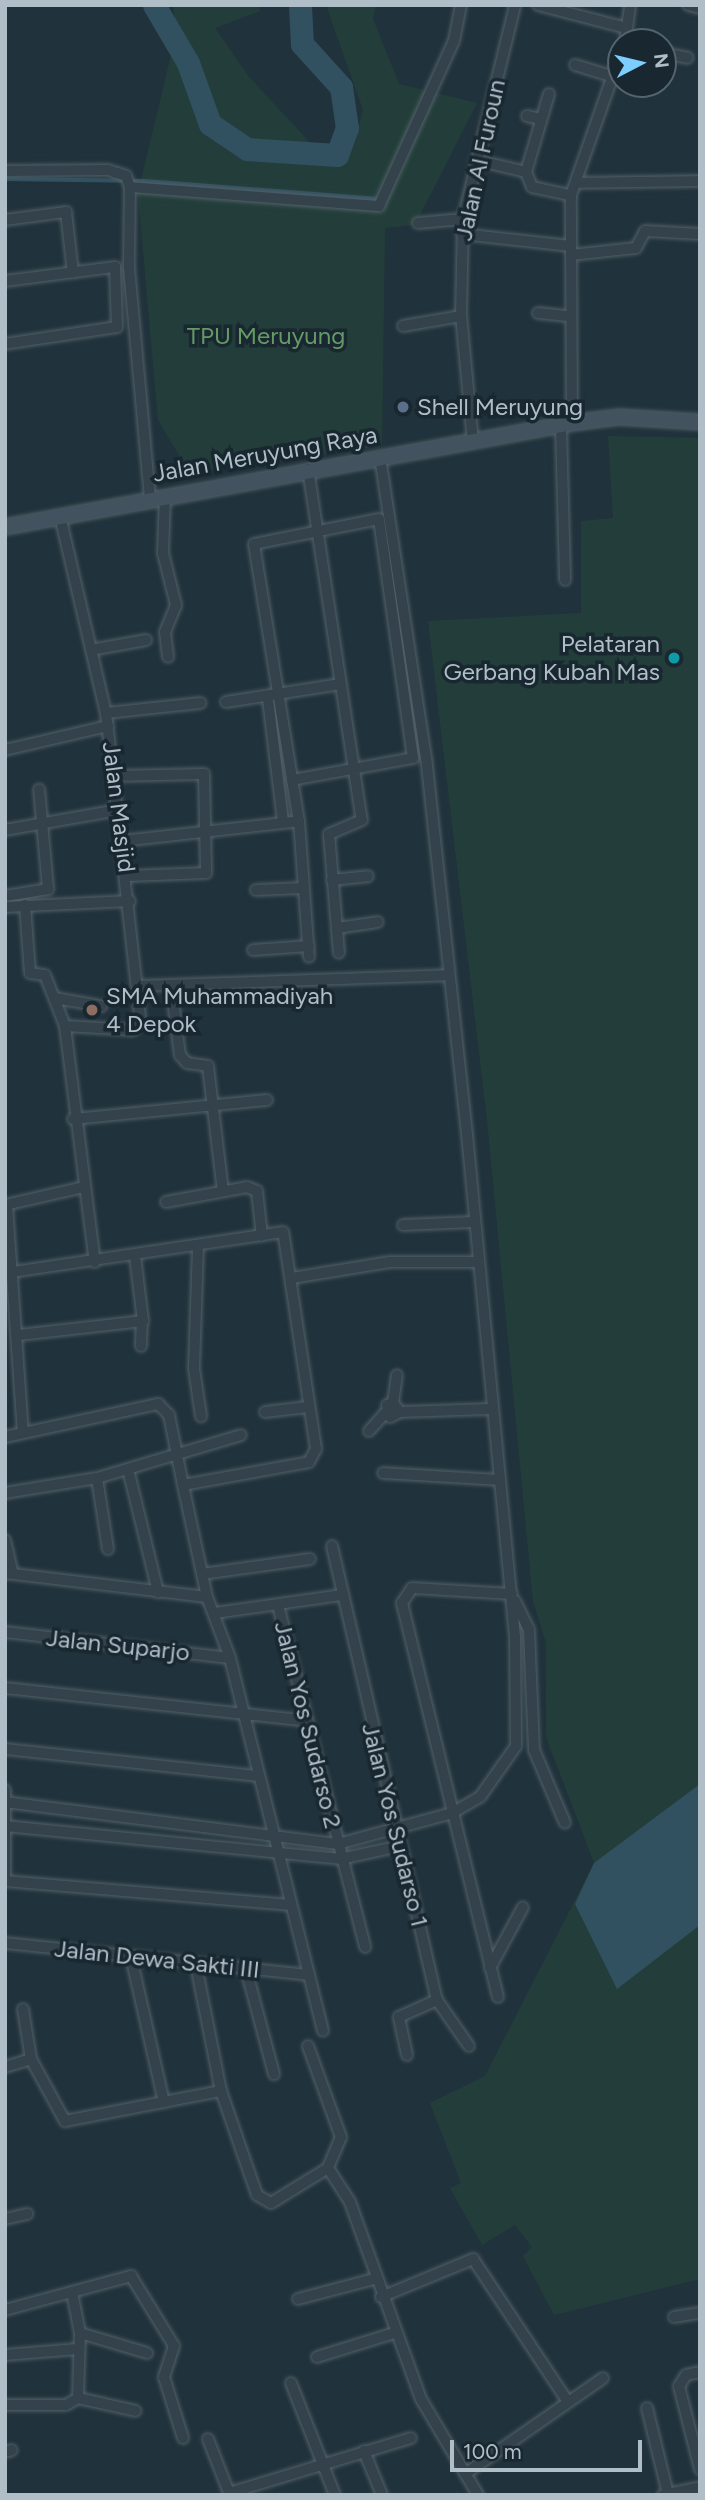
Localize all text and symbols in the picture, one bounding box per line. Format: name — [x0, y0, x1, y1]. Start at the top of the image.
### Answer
north arrow — [607, 28, 677, 98]
text: N — [649, 52, 674, 69]
street label: Jalan Al Furoun — [449, 77, 511, 243]
park label: TPU Meruyung — [187, 322, 345, 350]
place label: Shell Meruyung — [417, 393, 583, 421]
marker: Shell Meruyung — [395, 399, 411, 415]
street label: Jalan Meruyung Raya — [151, 420, 379, 488]
place label: Pelataran Gerbang Kubah Mas — [443, 630, 660, 686]
marker: Pelataran Gerbang Kubah Mas — [666, 650, 682, 666]
street label: Jalan Masjid — [97, 740, 141, 874]
place label: SMA Muhammadiyah 4 Depok — [106, 982, 333, 1038]
marker: SMA Muhammadiyah 4 Depok — [84, 1002, 100, 1018]
street label: Jalan Yos Sudarso 2 — [268, 1618, 348, 1832]
street label: Jalan Suparjo — [45, 1623, 191, 1667]
street label: Jalan Yos Sudarso 1 — [356, 1720, 434, 1930]
street label: Jalan Dewa Sakti III — [53, 1934, 261, 1984]
scale bar — [453, 2426, 646, 2470]
text: 100 m — [463, 2439, 522, 2464]

